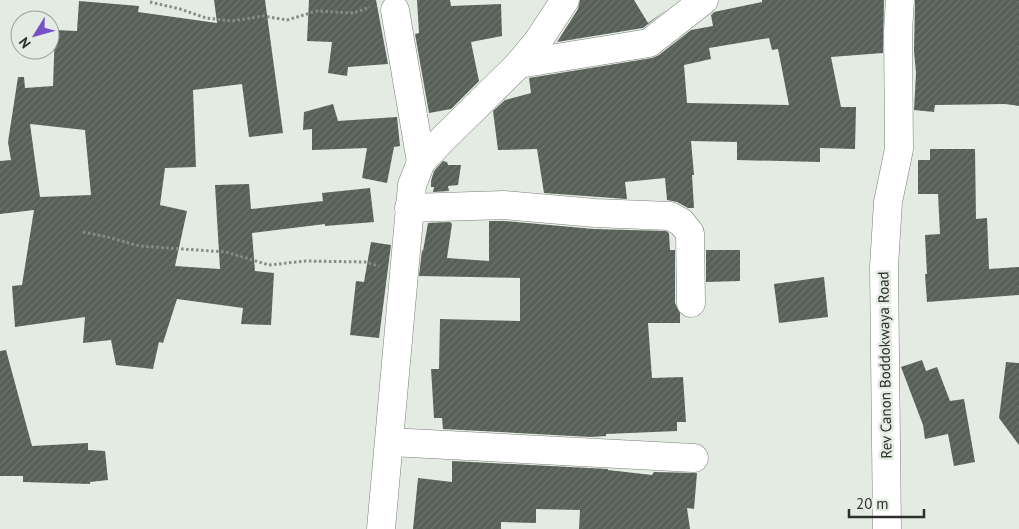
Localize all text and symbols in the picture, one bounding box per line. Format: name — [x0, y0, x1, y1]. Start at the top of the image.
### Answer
north arrow — [10, 10, 60, 60]
text: N — [15, 34, 35, 52]
street label: Rev Canon Boddokwaya Road — [873, 271, 896, 459]
scale bar — [849, 486, 924, 518]
text: 20 m — [856, 494, 889, 513]

